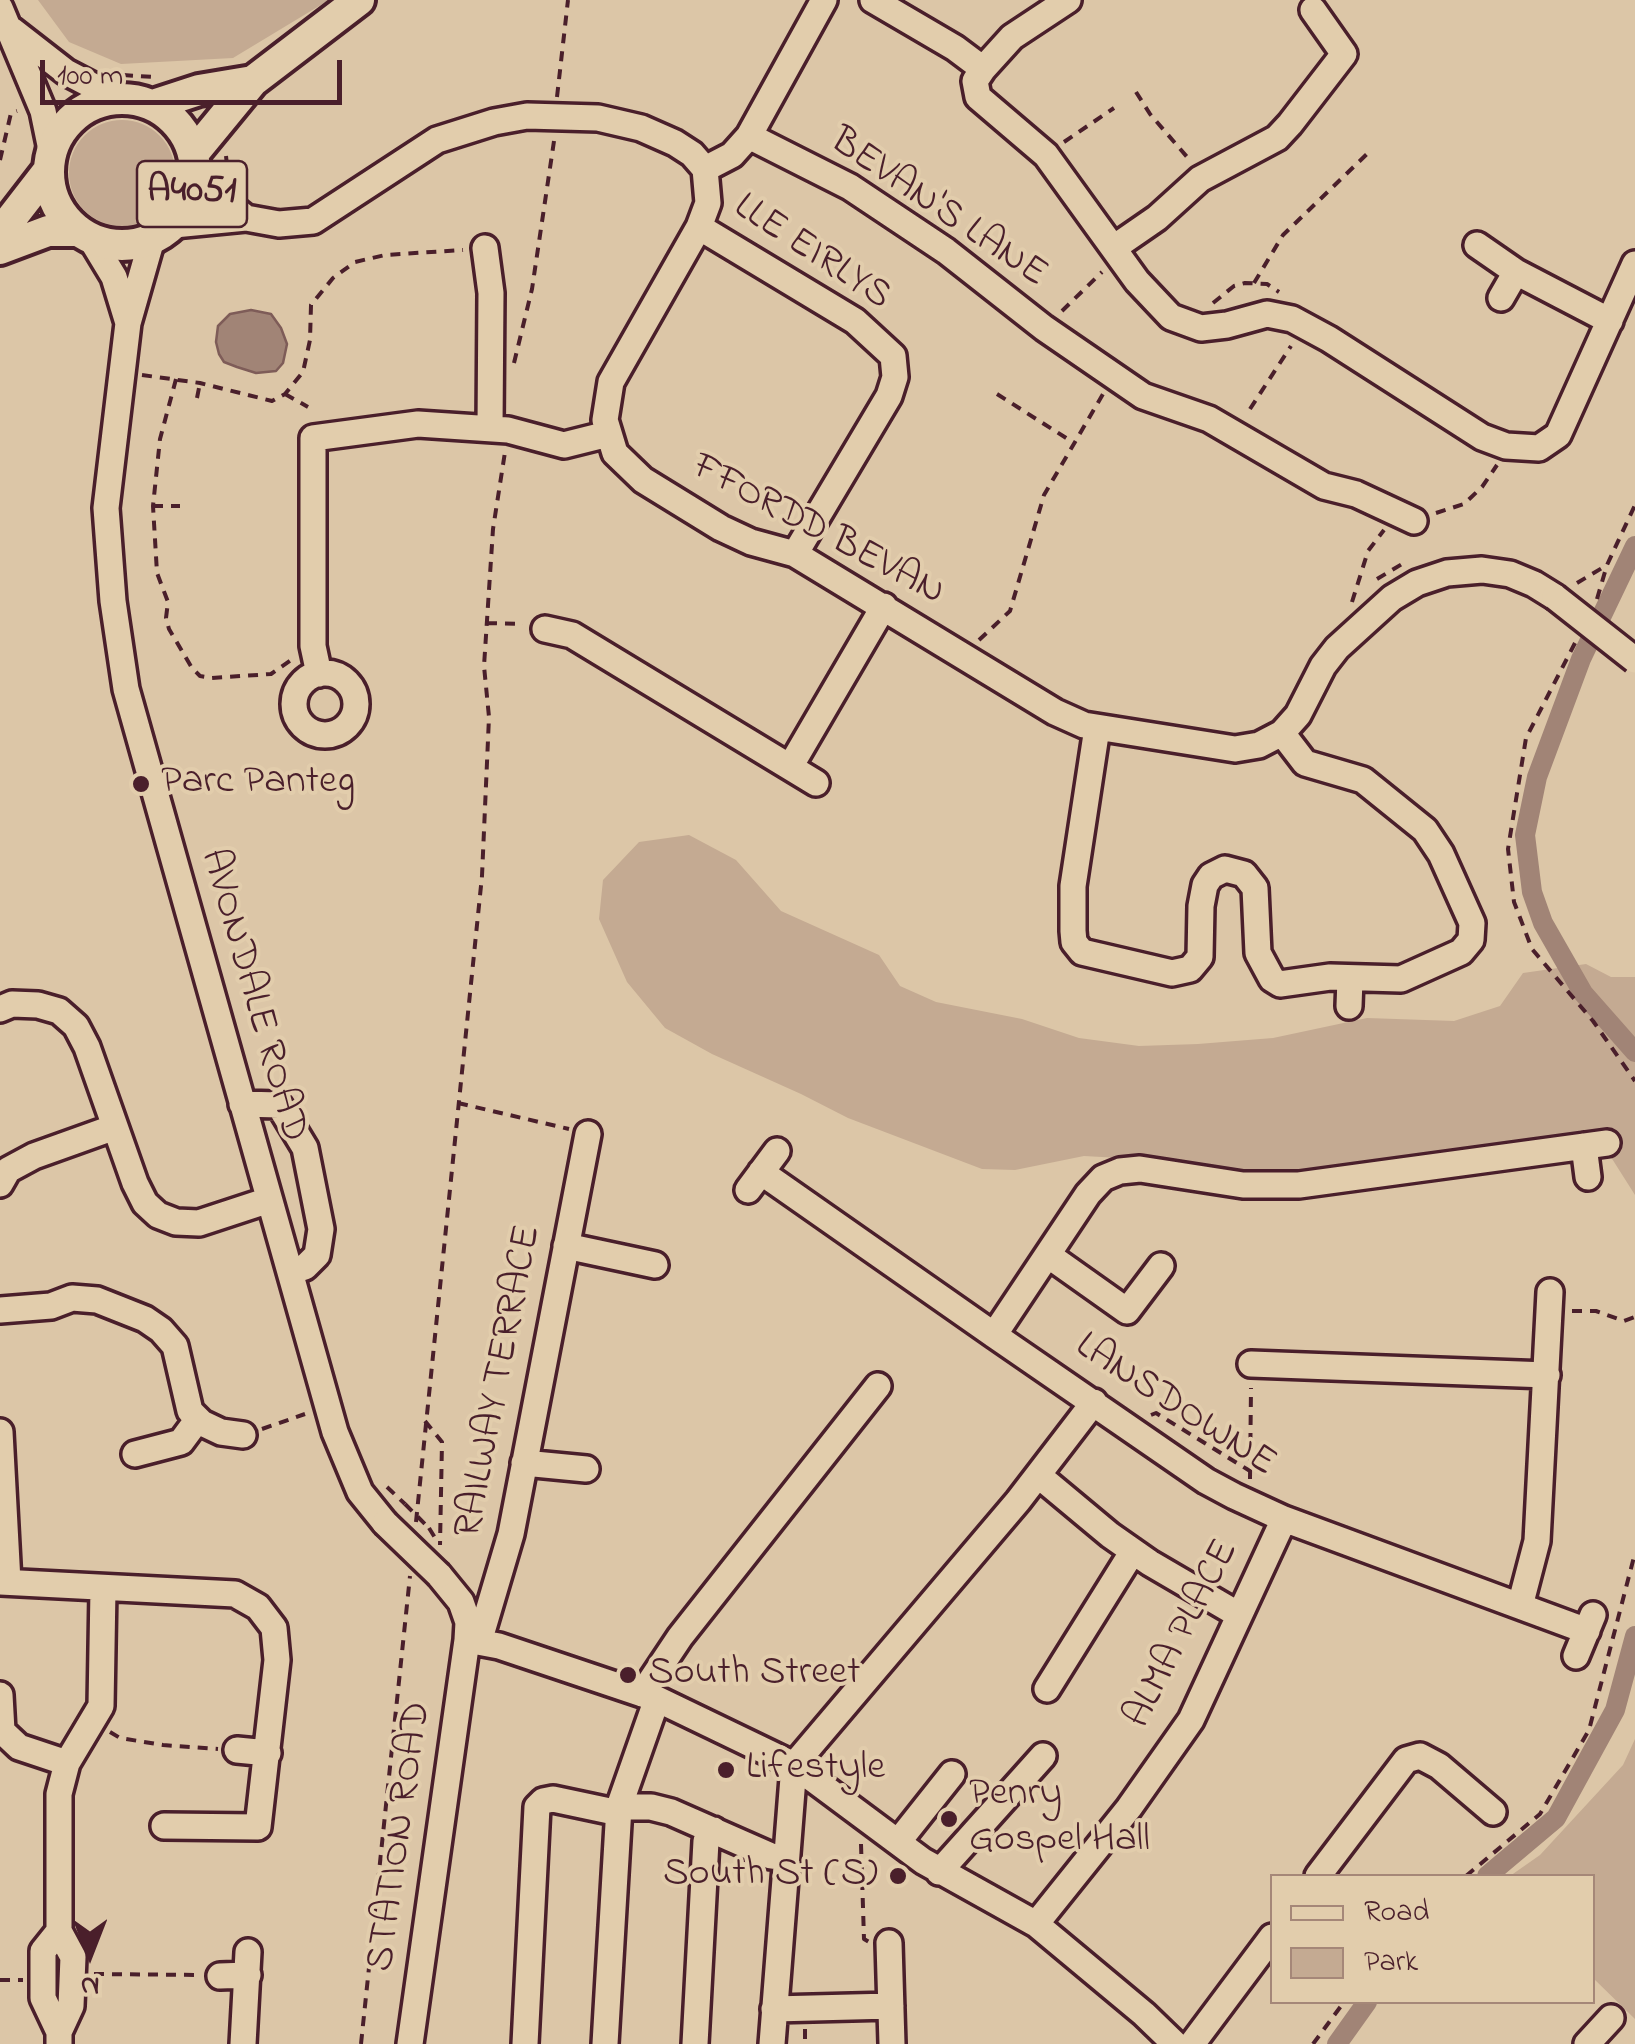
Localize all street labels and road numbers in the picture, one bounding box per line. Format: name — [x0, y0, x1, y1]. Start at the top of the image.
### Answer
street label: BEVAN'S LANE — [819, 120, 1055, 300]
road number: A4051 — [137, 161, 247, 227]
street label: LLE EIRLYS — [723, 185, 899, 323]
street label: FFORDD BEVAN — [682, 445, 952, 619]
street label: AVONDALE ROAD — [186, 844, 316, 1148]
street label: RAILWAY TERRACE — [447, 1222, 555, 1542]
street label: LANSDOWNE — [1064, 1324, 1284, 1490]
street label: ALMA PLACE — [1116, 1533, 1252, 1737]
street label: STATION ROAD — [359, 1699, 445, 1975]

